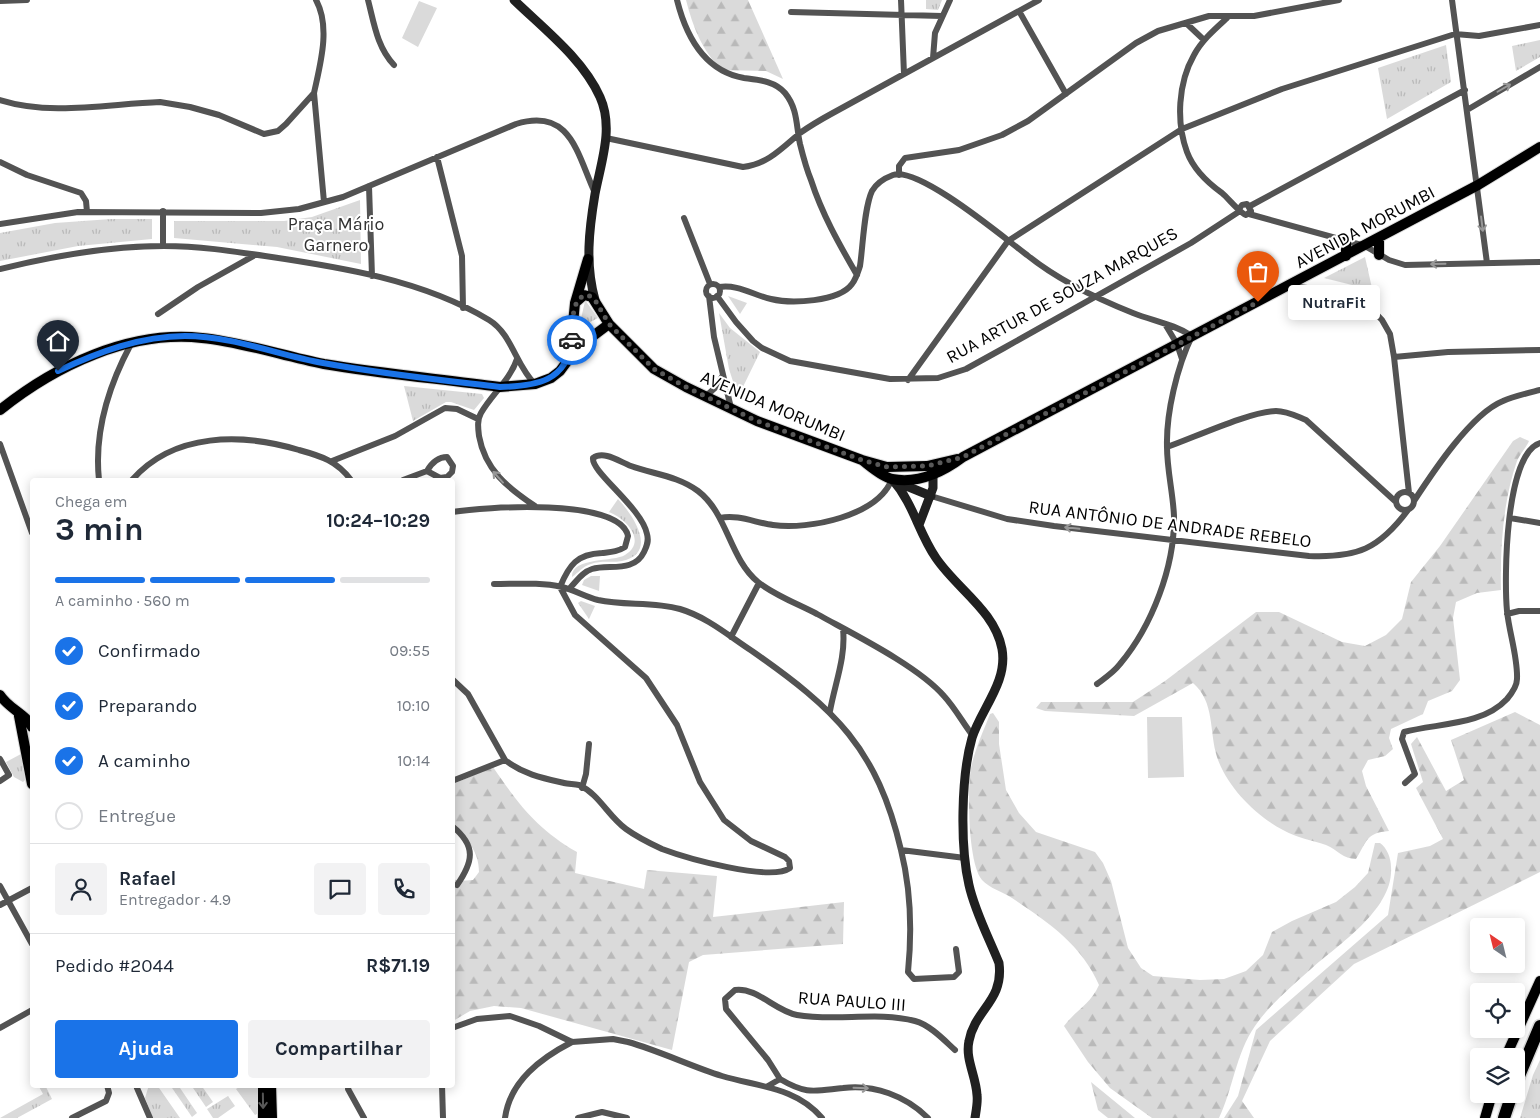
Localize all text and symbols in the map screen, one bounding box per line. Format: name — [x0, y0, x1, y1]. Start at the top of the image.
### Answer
one-way arrow — [1496, 83, 1510, 93]
street label: AVENIDA MORUMBI — [1291, 181, 1439, 273]
park label: Praça Mário Garnero — [288, 213, 384, 256]
one-way arrow — [1477, 216, 1487, 232]
street label: RUA ARTUR DE SOUZA MARQUES — [942, 222, 1182, 368]
pin — [1237, 251, 1279, 302]
icon: bag — [1244, 258, 1272, 286]
one-way arrow — [1431, 259, 1447, 269]
callout: NutraFit — [1288, 284, 1380, 320]
text: NutraFit — [1302, 293, 1366, 312]
courier — [547, 315, 597, 365]
pin — [37, 320, 79, 371]
icon: car — [558, 326, 586, 354]
icon: home — [44, 327, 72, 355]
street label: AVENIDA MORUMBI — [697, 366, 849, 446]
one-way arrow — [493, 470, 504, 483]
text: Chega em — [55, 492, 128, 511]
street label: RUA ANTÔNIO DE ANDRADE REBELO — [1027, 496, 1313, 552]
text: 10:24–10:29 — [326, 510, 430, 532]
text: 3 min — [55, 511, 144, 548]
one-way arrow — [1064, 523, 1080, 533]
text: A caminho · 560 m — [55, 591, 190, 610]
icon: check — [55, 637, 83, 665]
text: Confirmado — [98, 640, 200, 662]
text: 09:55 — [389, 641, 430, 660]
icon: check — [55, 692, 83, 720]
text: Preparando — [98, 695, 197, 717]
text: 10:10 — [397, 696, 430, 715]
icon: check — [55, 747, 83, 775]
text: A caminho — [98, 750, 190, 772]
text: 10:14 — [397, 751, 430, 770]
text: Entregue — [98, 805, 176, 827]
button: person — [55, 863, 107, 915]
button: chat — [314, 863, 366, 915]
button: phone — [378, 863, 430, 915]
text: Rafael — [119, 868, 176, 890]
text: Entregador · 4.9 — [119, 890, 231, 909]
north arrow — [1470, 918, 1525, 972]
map controls — [1470, 918, 1525, 1103]
text: Pedido #2044 — [55, 955, 174, 977]
text: R$71.19 — [366, 955, 430, 977]
button: locate — [1470, 983, 1525, 1038]
street label: RUA PAULO III — [797, 986, 907, 1016]
button: Ajuda — [55, 1020, 238, 1078]
button: Compartilhar — [248, 1020, 430, 1078]
button: layers — [1470, 1048, 1525, 1103]
one-way arrow — [853, 1083, 869, 1093]
one-way arrow — [258, 1093, 268, 1109]

